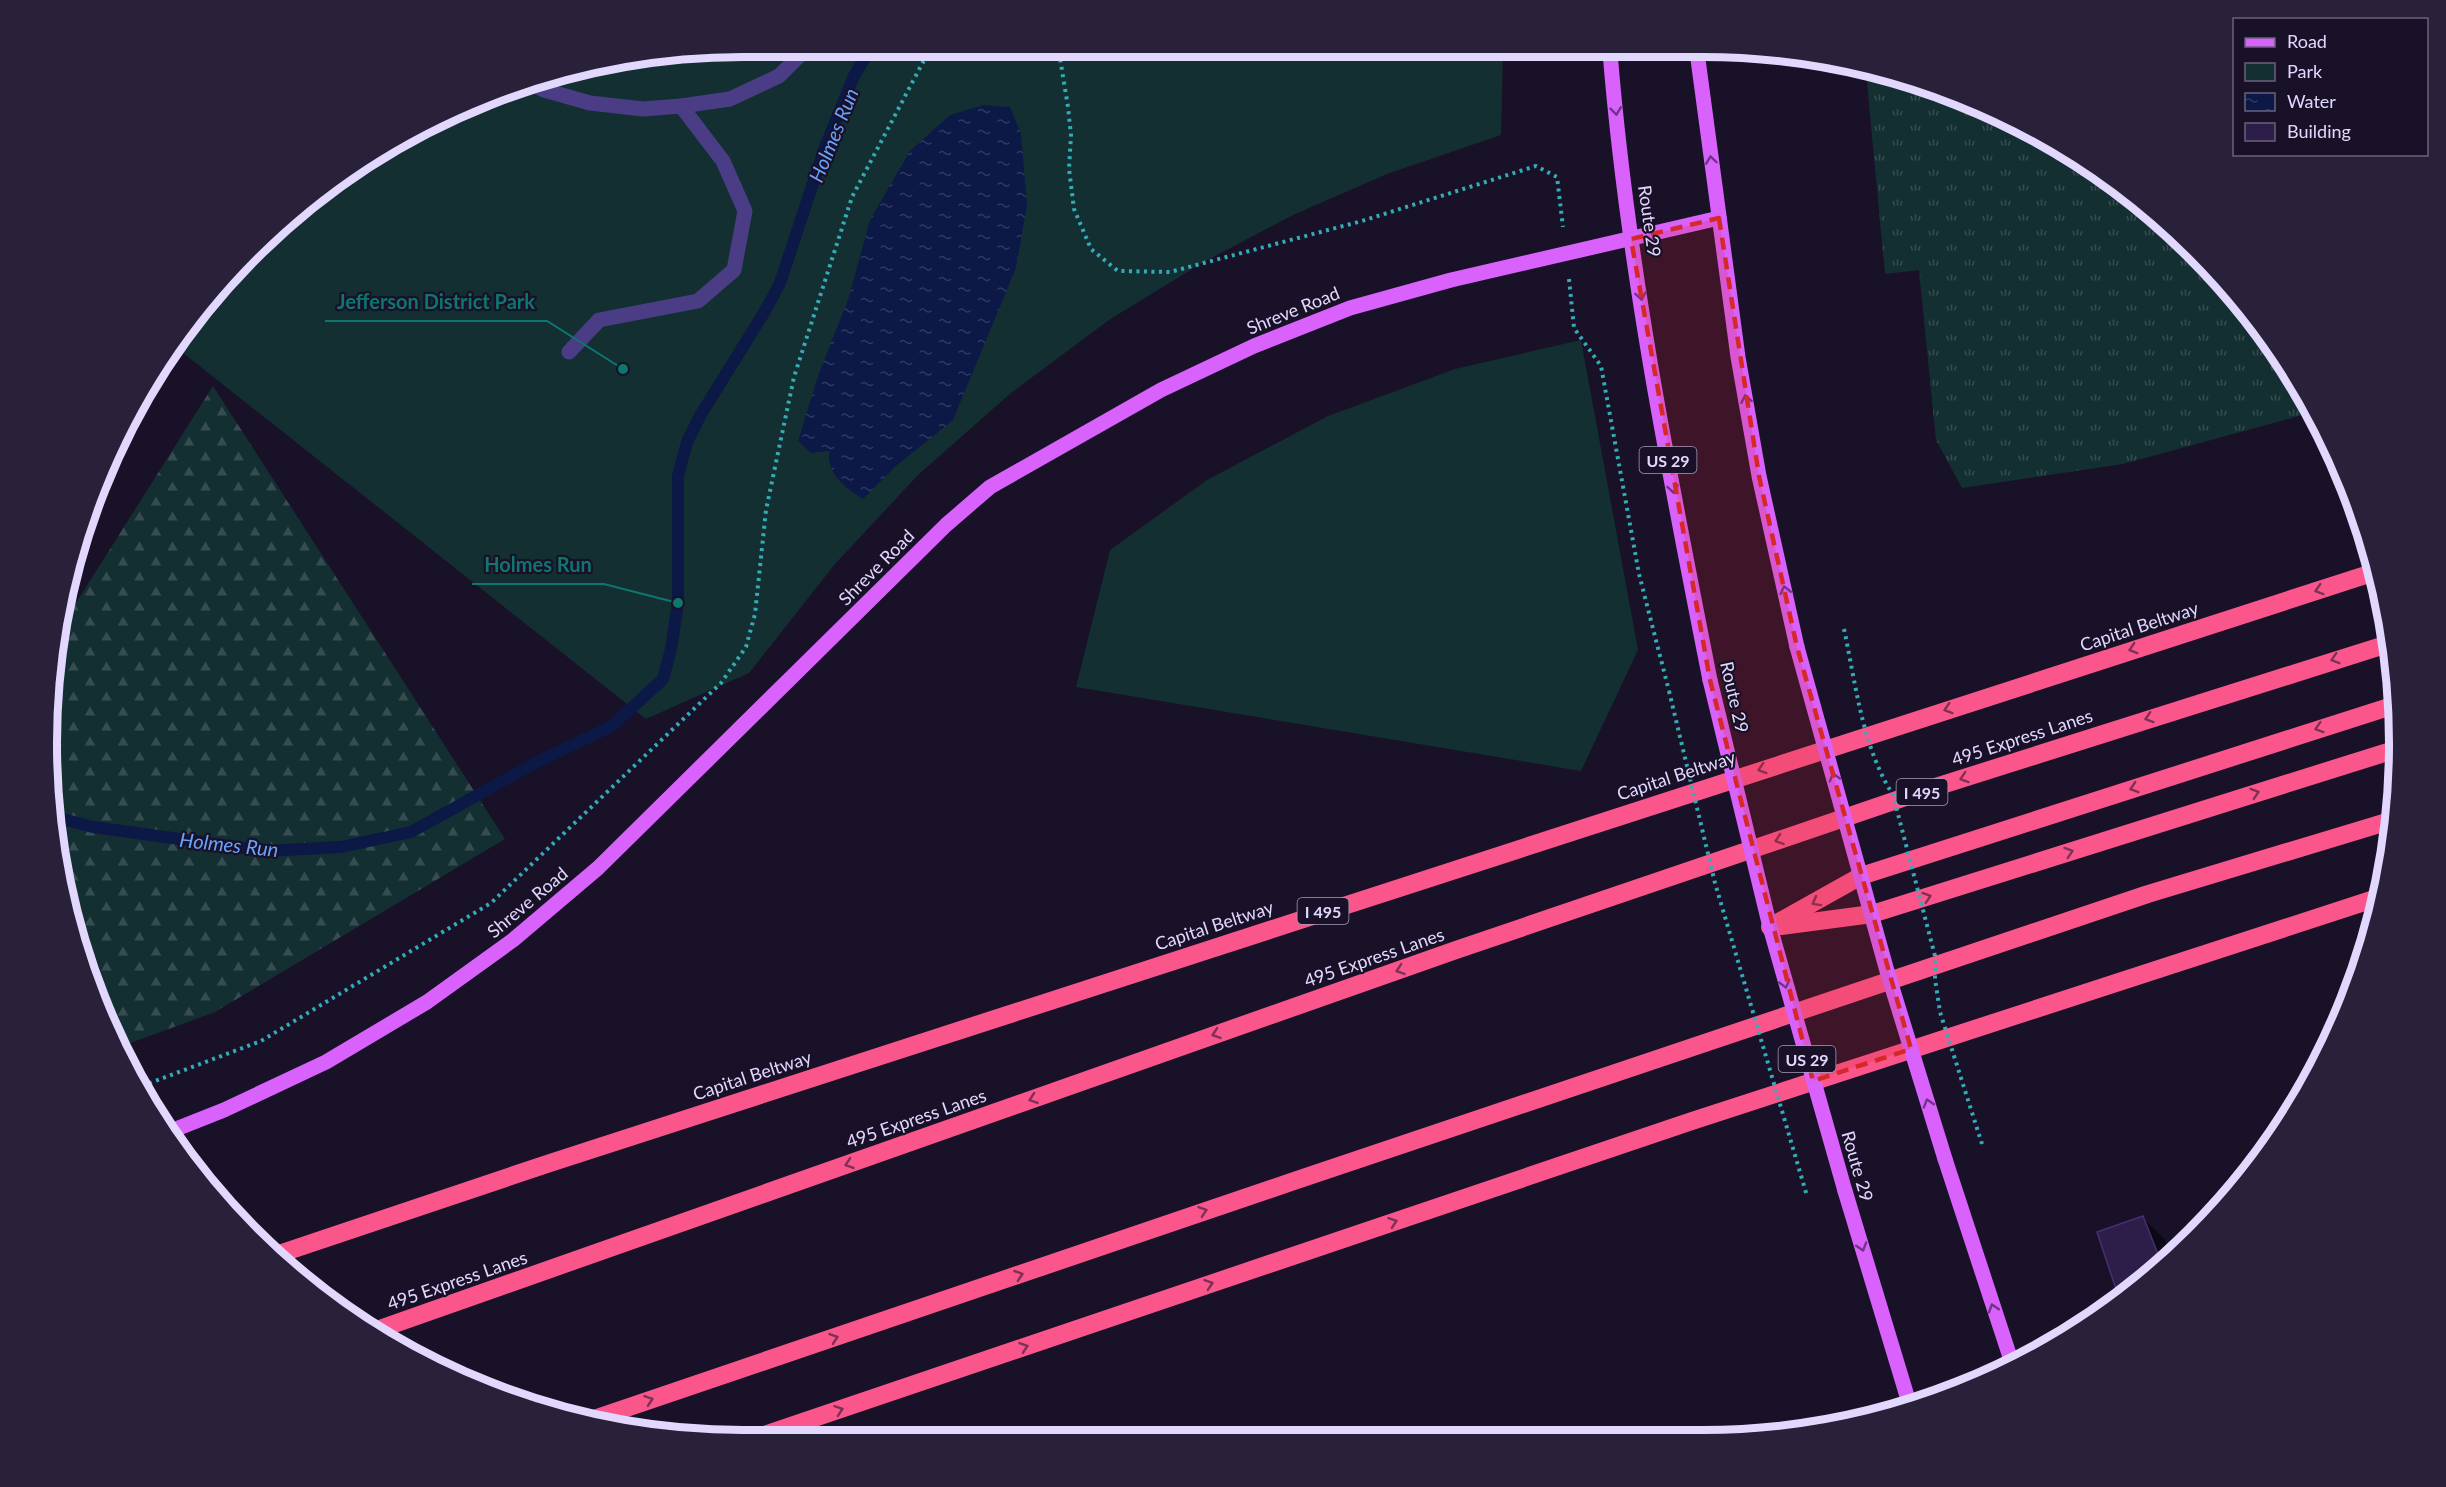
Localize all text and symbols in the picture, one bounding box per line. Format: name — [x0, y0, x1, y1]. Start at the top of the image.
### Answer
legend — [2233, 18, 2428, 156]
text: Road — [2287, 30, 2327, 52]
text: Park — [2287, 60, 2323, 82]
water label: Holmes Run — [803, 84, 863, 186]
text: Water — [2287, 90, 2336, 112]
one-way arrow — [1609, 106, 1622, 115]
text: Building — [2287, 120, 2351, 142]
one-way arrow — [1705, 156, 1718, 165]
street label: Route 29 — [1634, 184, 1666, 258]
street label: Shreve Road — [1243, 281, 1343, 339]
callout: Jefferson District Park — [325, 283, 547, 321]
text: Jefferson District Park — [337, 289, 535, 313]
one-way arrow — [1634, 291, 1647, 301]
one-way arrow — [1740, 394, 1752, 404]
road number: US 29 — [1640, 447, 1696, 473]
one-way arrow — [1666, 484, 1678, 493]
street label: Shreve Road — [833, 524, 919, 610]
callout: Holmes Run — [472, 546, 604, 584]
text: Holmes Run — [484, 552, 592, 576]
one-way arrow — [2314, 582, 2325, 595]
one-way arrow — [1779, 585, 1792, 595]
street label: Capital Beltway — [2077, 596, 2202, 656]
one-way arrow — [2128, 642, 2139, 655]
one-way arrow — [2330, 652, 2341, 664]
street label: Route 29 — [1716, 659, 1754, 735]
one-way arrow — [1943, 702, 1954, 715]
street label: 495 Express Lanes — [1949, 704, 2095, 770]
one-way arrow — [2144, 711, 2155, 724]
one-way arrow — [2314, 721, 2325, 733]
street label: Capital Beltway — [1614, 745, 1739, 805]
one-way arrow — [1757, 762, 1768, 775]
one-way arrow — [1959, 771, 1970, 783]
one-way arrow — [1829, 772, 1841, 783]
road number: I 495 — [1896, 779, 1948, 805]
one-way arrow — [2129, 781, 2140, 793]
one-way arrow — [2249, 787, 2260, 800]
water label: Holmes Run — [178, 827, 280, 861]
one-way arrow — [1774, 833, 1785, 846]
one-way arrow — [2063, 847, 2074, 859]
street label: Shreve Road — [482, 862, 572, 942]
one-way arrow — [1921, 892, 1932, 904]
one-way arrow — [1811, 894, 1822, 906]
street label: Capital Beltway — [1152, 895, 1277, 955]
road number: I 495 — [1298, 898, 1348, 924]
street label: 495 Express Lanes — [1301, 923, 1447, 991]
one-way arrow — [1396, 962, 1406, 975]
one-way arrow — [1778, 978, 1790, 989]
one-way arrow — [1212, 1027, 1222, 1040]
street label: Capital Beltway — [690, 1045, 815, 1105]
road number: US 29 — [1778, 1046, 1836, 1072]
street label: 495 Express Lanes — [843, 1084, 989, 1152]
one-way arrow — [1028, 1092, 1038, 1105]
one-way arrow — [1923, 1098, 1935, 1109]
street label: Route 29 — [1837, 1128, 1879, 1204]
one-way arrow — [844, 1156, 855, 1169]
one-way arrow — [1197, 1206, 1208, 1219]
one-way arrow — [1388, 1216, 1398, 1229]
one-way arrow — [1855, 1241, 1867, 1252]
street label: 495 Express Lanes — [384, 1246, 530, 1314]
one-way arrow — [1013, 1269, 1024, 1282]
one-way arrow — [1203, 1279, 1214, 1292]
one-way arrow — [1988, 1303, 2001, 1314]
one-way arrow — [828, 1332, 839, 1345]
one-way arrow — [1018, 1342, 1029, 1354]
one-way arrow — [644, 1395, 654, 1408]
one-way arrow — [833, 1404, 844, 1417]

